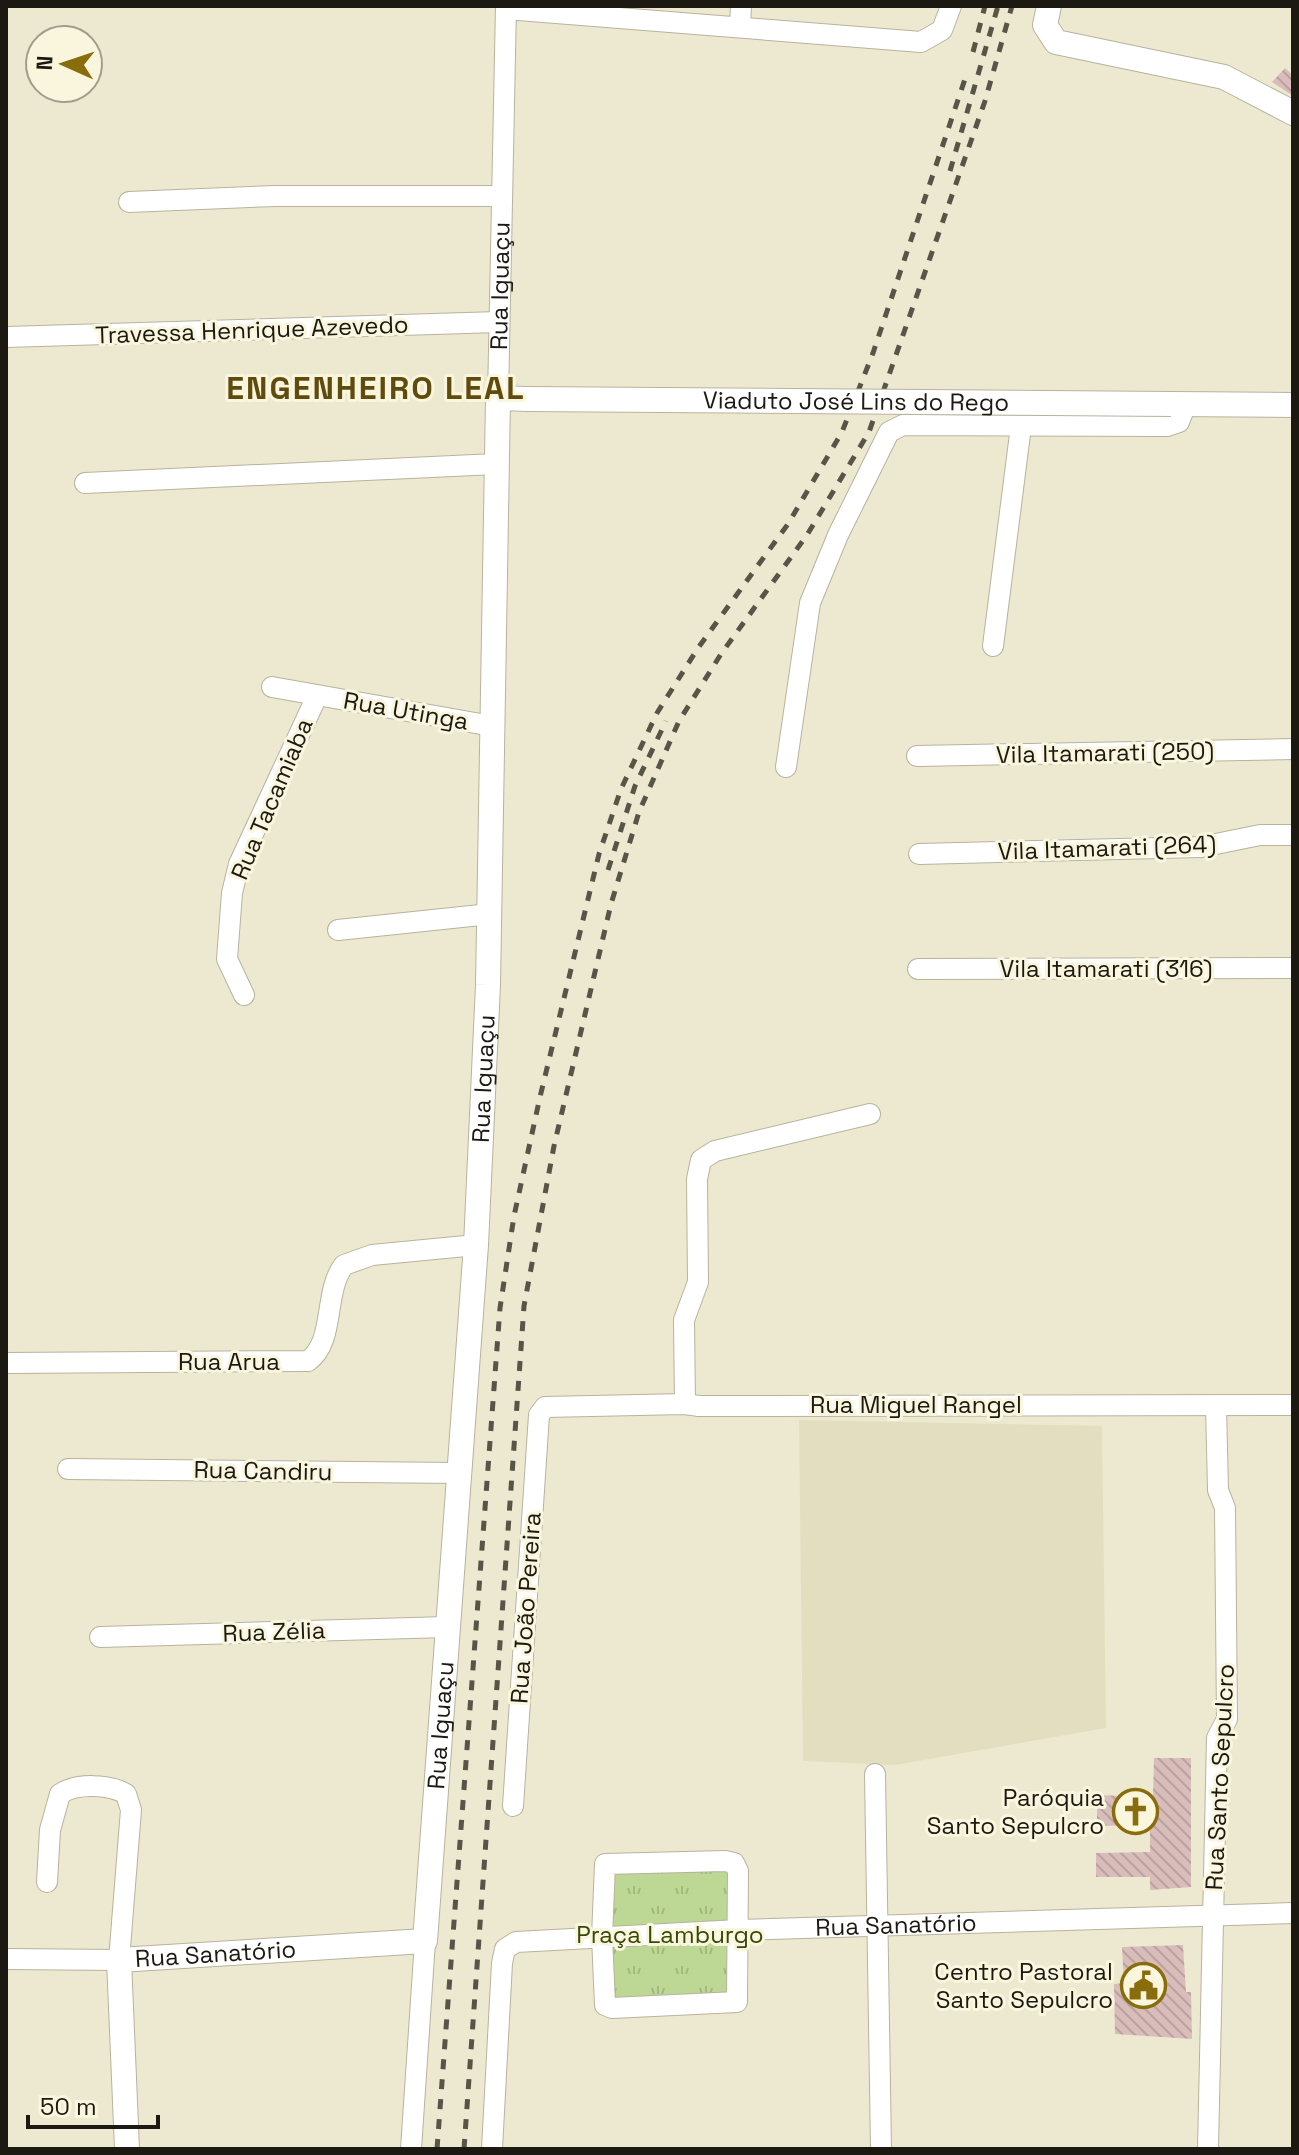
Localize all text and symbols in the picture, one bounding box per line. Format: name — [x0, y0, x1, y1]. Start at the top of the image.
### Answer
north arrow — [24, 24, 104, 104]
text: N — [30, 55, 58, 71]
street label: Rua Iguaçu — [483, 222, 517, 351]
street label: Travessa Henrique Azevedo — [95, 309, 409, 350]
district label: ENGENHEIRO LEAL — [226, 368, 526, 408]
street label: Viaduto José Lins do Rego — [703, 384, 1009, 418]
street label: Rua Utinga — [341, 684, 471, 737]
street label: Rua Tacamiaba — [224, 713, 320, 884]
street label: Vila Itamarati (250) — [996, 735, 1214, 770]
street label: Vila Itamarati (264) — [997, 828, 1217, 867]
street label: Vila Itamarati (316) — [999, 953, 1213, 984]
street label: Rua Iguaçu — [465, 1014, 502, 1144]
street label: Rua Arua — [178, 1346, 280, 1377]
street label: Rua Miguel Rangel — [810, 1389, 1022, 1420]
street label: Rua Candiru — [193, 1454, 333, 1487]
street label: Rua João Pereira — [503, 1511, 548, 1705]
street label: Rua Zélia — [222, 1614, 326, 1649]
street label: Rua Iguaçu — [420, 1660, 460, 1790]
street label: Rua Santo Sepulcro — [1198, 1663, 1241, 1891]
place label: Paróquia Santo Sepulcro — [927, 1782, 1104, 1841]
church icon: Paróquia Santo Sepulcro — [1111, 1788, 1159, 1836]
street label: Rua Sanatório — [815, 1907, 977, 1943]
park label: Praça Lamburgo — [576, 1919, 764, 1950]
street label: Rua Sanatório — [134, 1933, 297, 1974]
place label: Centro Pastoral Santo Sepulcro — [934, 1956, 1113, 2015]
public building icon: Centro Pastoral Santo Sepulcro — [1120, 1962, 1168, 2010]
scale bar — [28, 2079, 158, 2129]
text: 50 m — [40, 2091, 97, 2122]

